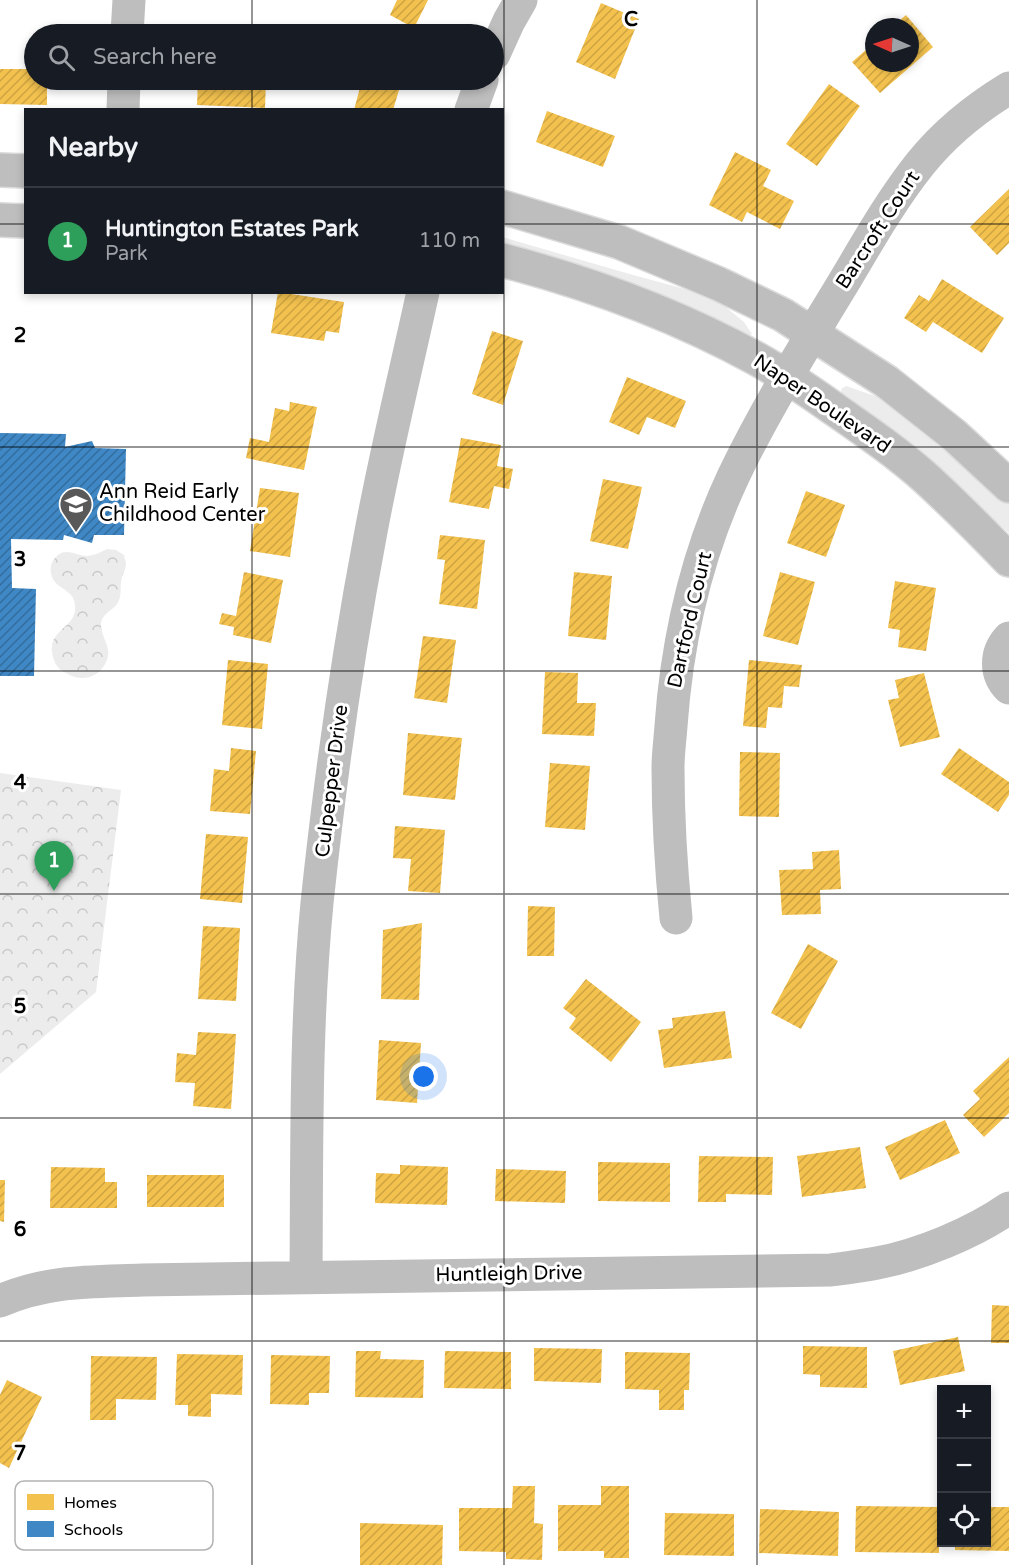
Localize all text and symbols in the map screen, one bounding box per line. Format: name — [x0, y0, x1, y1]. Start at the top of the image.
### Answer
text: C — [624, 8, 638, 32]
north arrow — [865, 18, 919, 72]
search box — [24, 24, 504, 90]
icon: search — [45, 41, 78, 74]
text: Search here — [93, 44, 217, 70]
text: Nearby — [48, 132, 138, 163]
street label: Barcroft Court — [831, 166, 925, 294]
text: Huntington Estates Park — [105, 216, 359, 242]
text: 1 — [61, 229, 74, 253]
text: 110 m — [419, 229, 480, 253]
text: Park — [105, 242, 148, 266]
text: 2 — [14, 324, 26, 348]
street label: Naper Boulevard — [749, 349, 895, 459]
place label: Ann Reid Early Childhood Center — [99, 480, 266, 527]
school or university icon: Ann Reid Early Childhood Center — [58, 486, 94, 533]
text: 3 — [14, 548, 26, 572]
street label: Dartford Court — [663, 549, 717, 690]
street label: Culpepper Drive — [311, 703, 353, 859]
text: 4 — [14, 771, 27, 795]
pin: 1 — [34, 842, 74, 891]
text: 5 — [14, 995, 26, 1019]
your location — [409, 1062, 438, 1091]
text: 6 — [14, 1218, 26, 1242]
street label: Huntleigh Drive — [435, 1261, 583, 1287]
map controls — [937, 1385, 991, 1547]
button: + — [937, 1385, 991, 1439]
button: − — [937, 1439, 991, 1493]
text: 7 — [14, 1442, 26, 1466]
legend — [15, 1481, 213, 1550]
text: Homes — [64, 1493, 117, 1513]
button: locate — [937, 1493, 991, 1547]
text: Schools — [64, 1520, 123, 1540]

